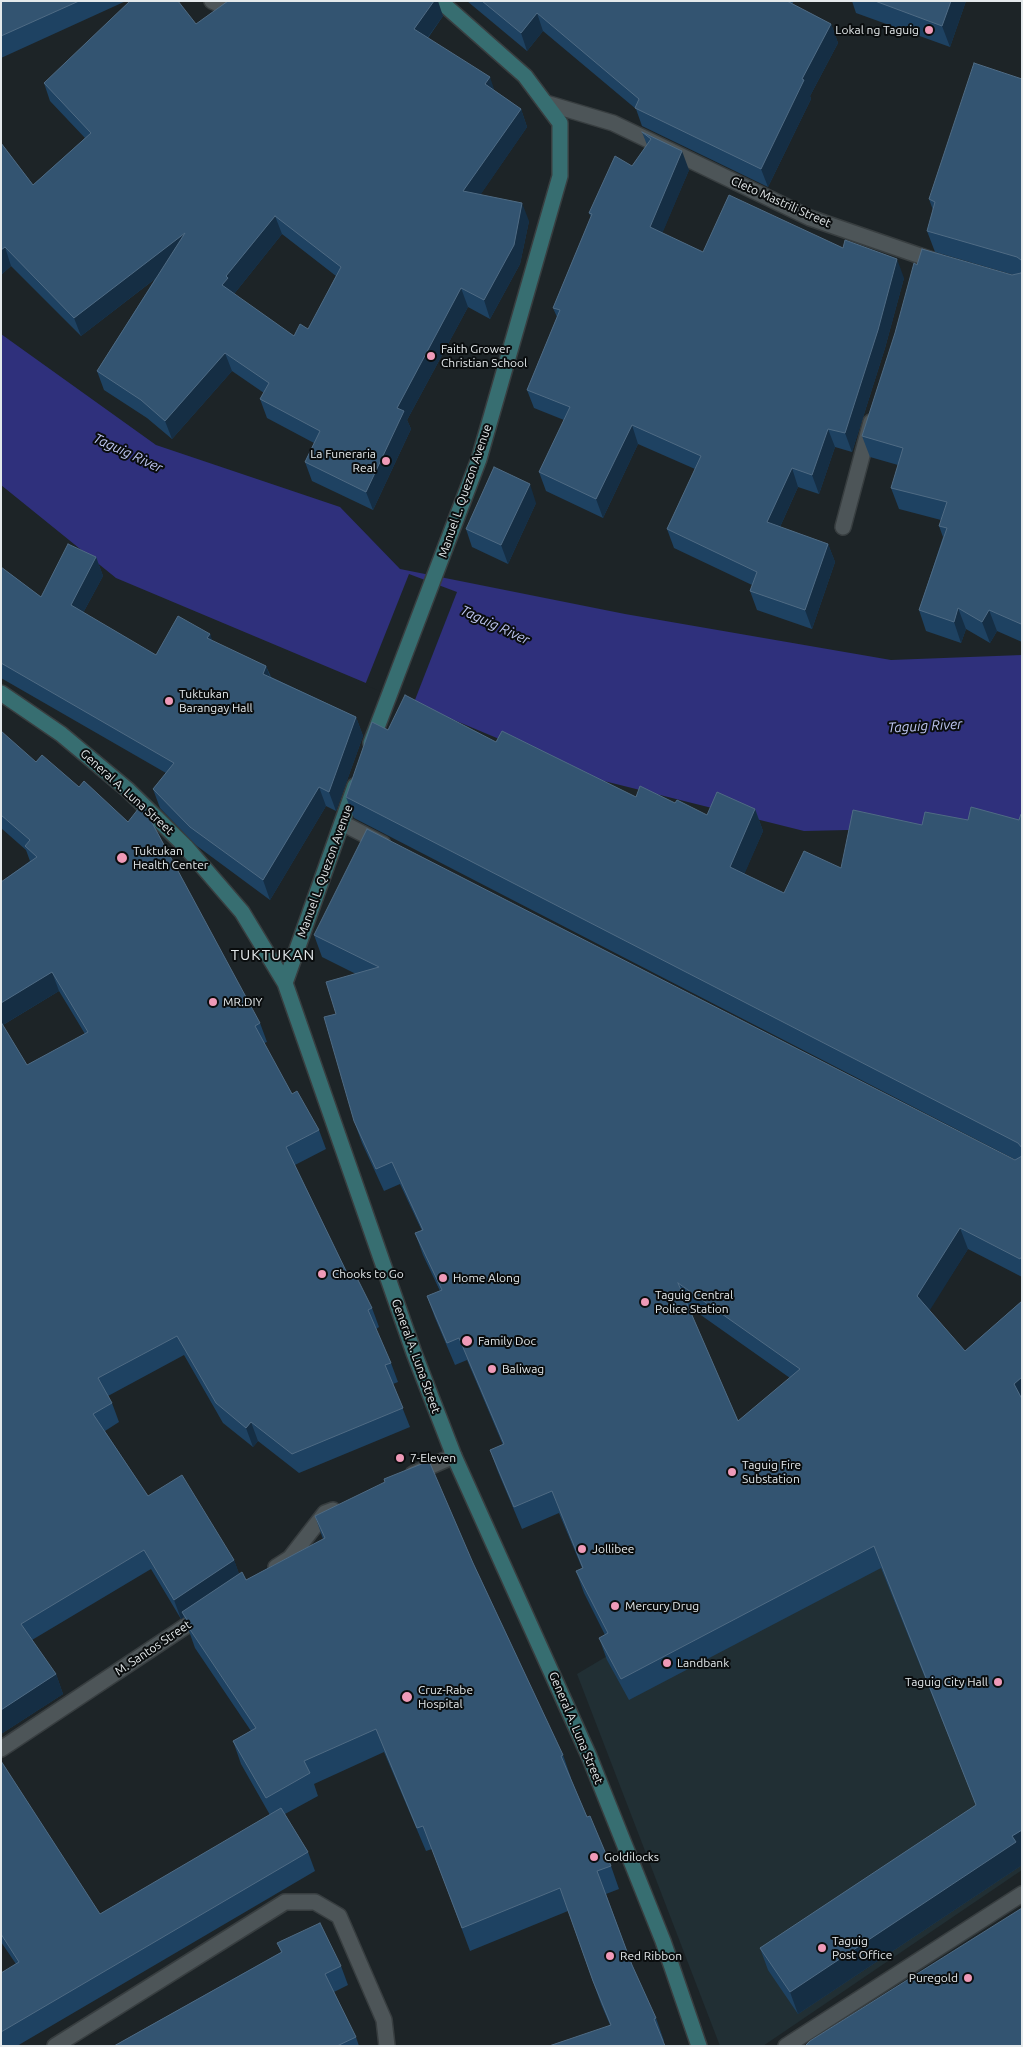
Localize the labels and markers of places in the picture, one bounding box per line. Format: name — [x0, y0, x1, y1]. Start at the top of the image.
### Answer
place label: Lokal ng Taguig — [835, 23, 919, 37]
marker: Lokal ng Taguig — [923, 24, 935, 36]
place label: Faith Grower Christian School — [441, 342, 527, 370]
marker: Faith Grower Christian School — [425, 350, 437, 362]
place label: La Funeraria Real — [310, 447, 376, 475]
marker: La Funeraria Real — [380, 455, 392, 467]
place label: Tuktukan Barangay Hall — [179, 687, 253, 715]
marker: Tuktukan Barangay Hall — [163, 695, 175, 707]
place label: Tuktukan Health Center — [133, 844, 208, 872]
marker: Tuktukan Health Center — [115, 851, 129, 865]
place label: MR.DIY — [223, 995, 263, 1009]
marker: MR.DIY — [207, 996, 219, 1008]
place label: Chooks to Go — [332, 1267, 404, 1281]
marker: Chooks to Go — [316, 1268, 328, 1280]
place label: Home Along — [453, 1271, 520, 1285]
marker: Home Along — [437, 1272, 449, 1284]
place label: Taguig Central Police Station — [655, 1288, 733, 1316]
marker: Taguig Central Police Station — [639, 1296, 651, 1308]
marker: Family Doc — [460, 1334, 474, 1348]
place label: Family Doc — [478, 1334, 536, 1348]
place label: Baliwag — [502, 1362, 544, 1376]
marker: Baliwag — [486, 1363, 498, 1375]
place label: 7-Eleven — [410, 1451, 456, 1465]
marker: 7-Eleven — [394, 1452, 406, 1464]
place label: Taguig Fire Substation — [742, 1458, 801, 1486]
marker: Taguig Fire Substation — [726, 1466, 738, 1478]
place label: Jollibee — [592, 1542, 634, 1556]
marker: Jollibee — [576, 1543, 588, 1555]
place label: Mercury Drug — [625, 1599, 699, 1613]
marker: Mercury Drug — [609, 1600, 621, 1612]
place label: Landbank — [677, 1656, 729, 1670]
marker: Landbank — [661, 1657, 673, 1669]
place label: Taguig City Hall — [905, 1675, 988, 1689]
marker: Taguig City Hall — [992, 1676, 1004, 1688]
place label: Cruz-Rabe Hospital — [418, 1683, 473, 1711]
marker: Cruz-Rabe Hospital — [400, 1690, 414, 1704]
place label: Goldilocks — [604, 1850, 659, 1864]
marker: Goldilocks — [588, 1851, 600, 1863]
place label: Taguig Post Office — [832, 1934, 892, 1962]
marker: Taguig Post Office — [816, 1942, 828, 1954]
place label: Red Ribbon — [620, 1949, 682, 1963]
marker: Red Ribbon — [604, 1950, 616, 1962]
place label: Puregold — [909, 1971, 958, 1985]
marker: Puregold — [962, 1972, 974, 1984]

